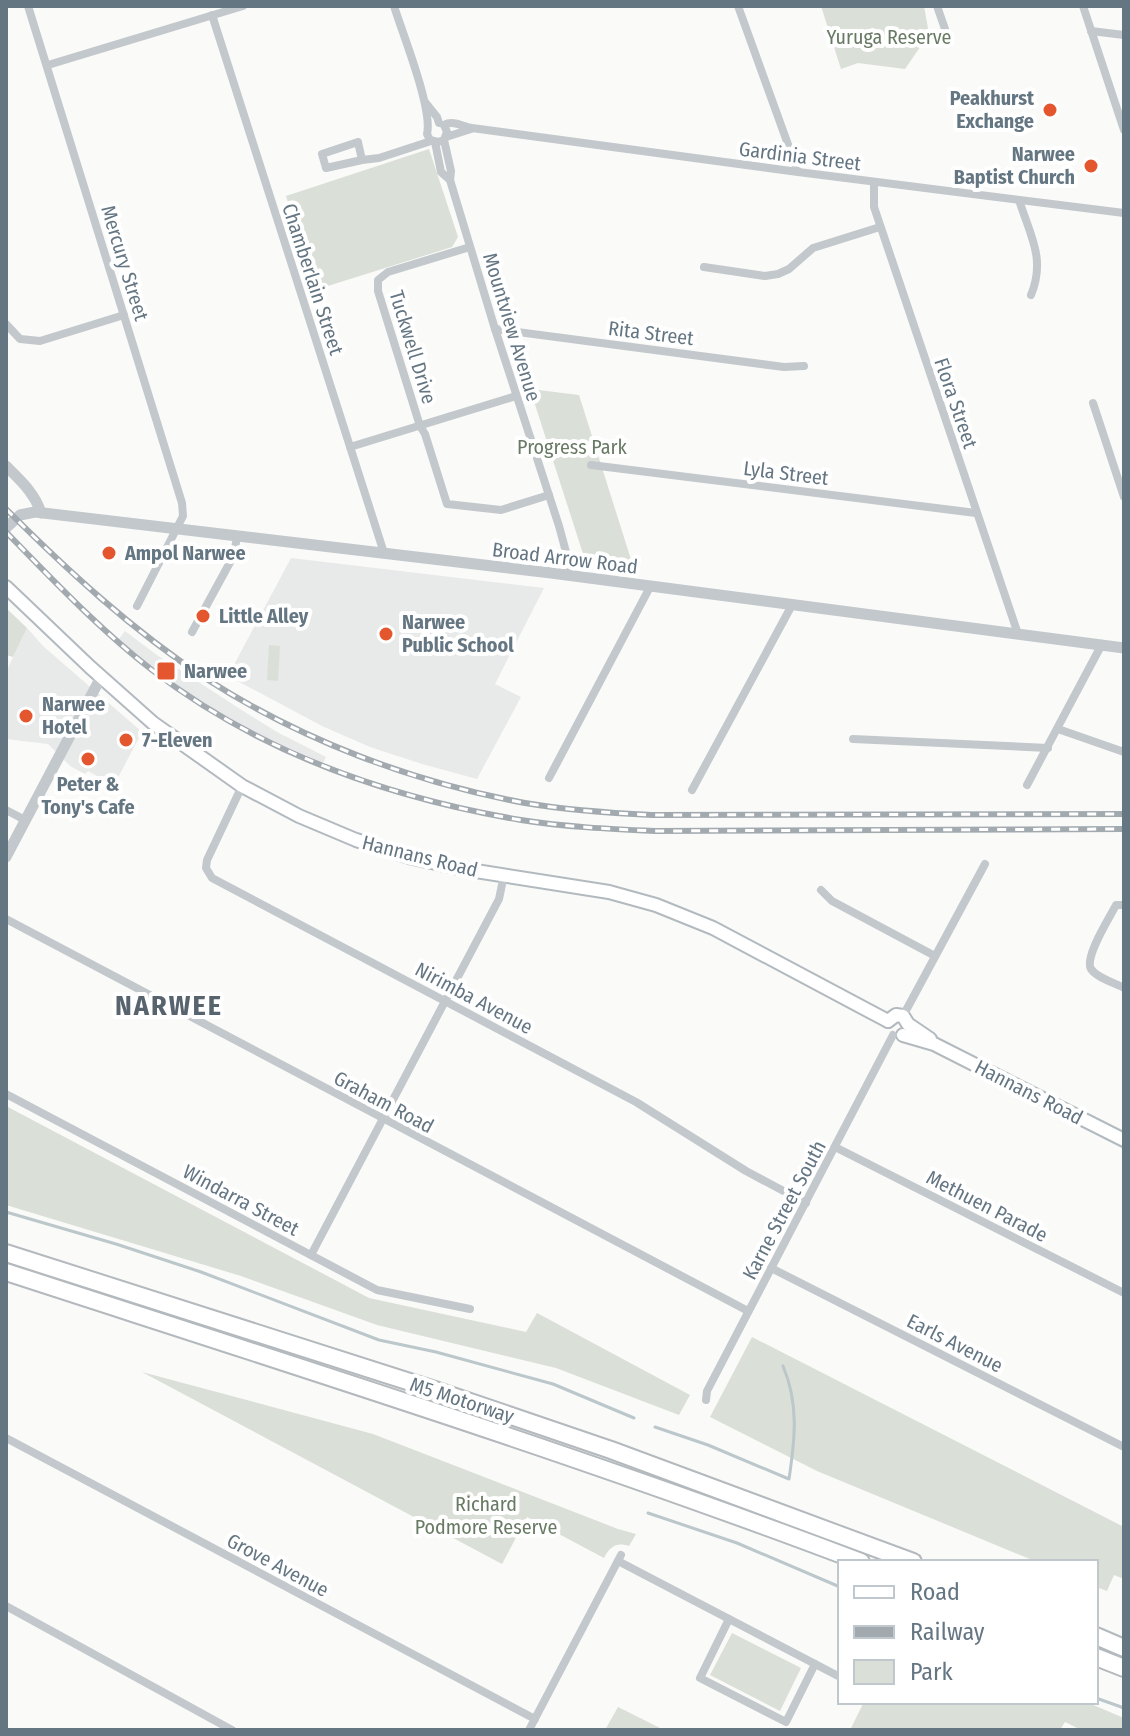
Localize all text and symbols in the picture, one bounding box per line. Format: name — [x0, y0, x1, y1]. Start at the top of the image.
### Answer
park label: Yuruga Reserve — [827, 25, 951, 49]
place label: Peakhurst Exchange — [950, 86, 1035, 133]
marker: Peakhurst Exchange — [1041, 101, 1059, 119]
street label: Gardinia Street — [738, 137, 863, 175]
place label: Narwee Baptist Church — [954, 142, 1075, 189]
marker: Narwee Baptist Church — [1082, 157, 1100, 175]
street label: Chamberlain Street — [277, 200, 349, 358]
street label: Mercury Street — [96, 203, 154, 324]
street label: Mountview Avenue — [478, 250, 546, 404]
street label: Tuckwell Drive — [384, 287, 442, 407]
street label: Rita Street — [607, 316, 696, 350]
street label: Flora Street — [929, 355, 983, 452]
park label: Progress Park — [517, 435, 628, 459]
street label: Lyla Street — [742, 456, 830, 490]
street label: Broad Arrow Road — [491, 537, 639, 579]
place label: Ampol Narwee — [124, 541, 246, 565]
marker: Ampol Narwee — [100, 544, 118, 562]
place label: Little Alley — [219, 604, 309, 628]
marker: Little Alley — [194, 607, 212, 625]
place label: Narwee Public School — [402, 610, 514, 657]
marker: Narwee Public School — [377, 625, 395, 643]
place label: Narwee — [184, 659, 247, 683]
marker: Narwee — [155, 660, 177, 682]
place label: Narwee Hotel — [42, 692, 105, 739]
marker: Narwee Hotel — [17, 707, 35, 725]
place label: 7-Eleven — [142, 728, 213, 752]
marker: 7-Eleven — [117, 731, 135, 749]
marker: Peter & Tony's Cafe — [79, 750, 97, 768]
place label: Peter & Tony's Cafe — [41, 772, 135, 819]
street label: Hannans Road — [360, 830, 480, 882]
street label: Nirimba Avenue — [411, 957, 537, 1039]
district label: NARWEE — [115, 989, 223, 1022]
street label: Hannans Road — [971, 1055, 1087, 1129]
street label: Graham Road — [330, 1066, 438, 1138]
street label: Karne Street South — [737, 1136, 831, 1284]
street label: Windarra Street — [179, 1159, 304, 1241]
street label: Methuen Parade — [922, 1165, 1052, 1247]
street label: Earls Avenue — [903, 1309, 1007, 1377]
street label: M5 Motorway — [407, 1372, 517, 1428]
park label: Richard Podmore Reserve — [415, 1492, 557, 1539]
street label: Grove Avenue — [223, 1528, 333, 1602]
legend — [838, 1560, 1098, 1704]
text: Road — [910, 1578, 960, 1606]
text: Railway — [910, 1618, 985, 1646]
text: Park — [910, 1658, 953, 1686]

